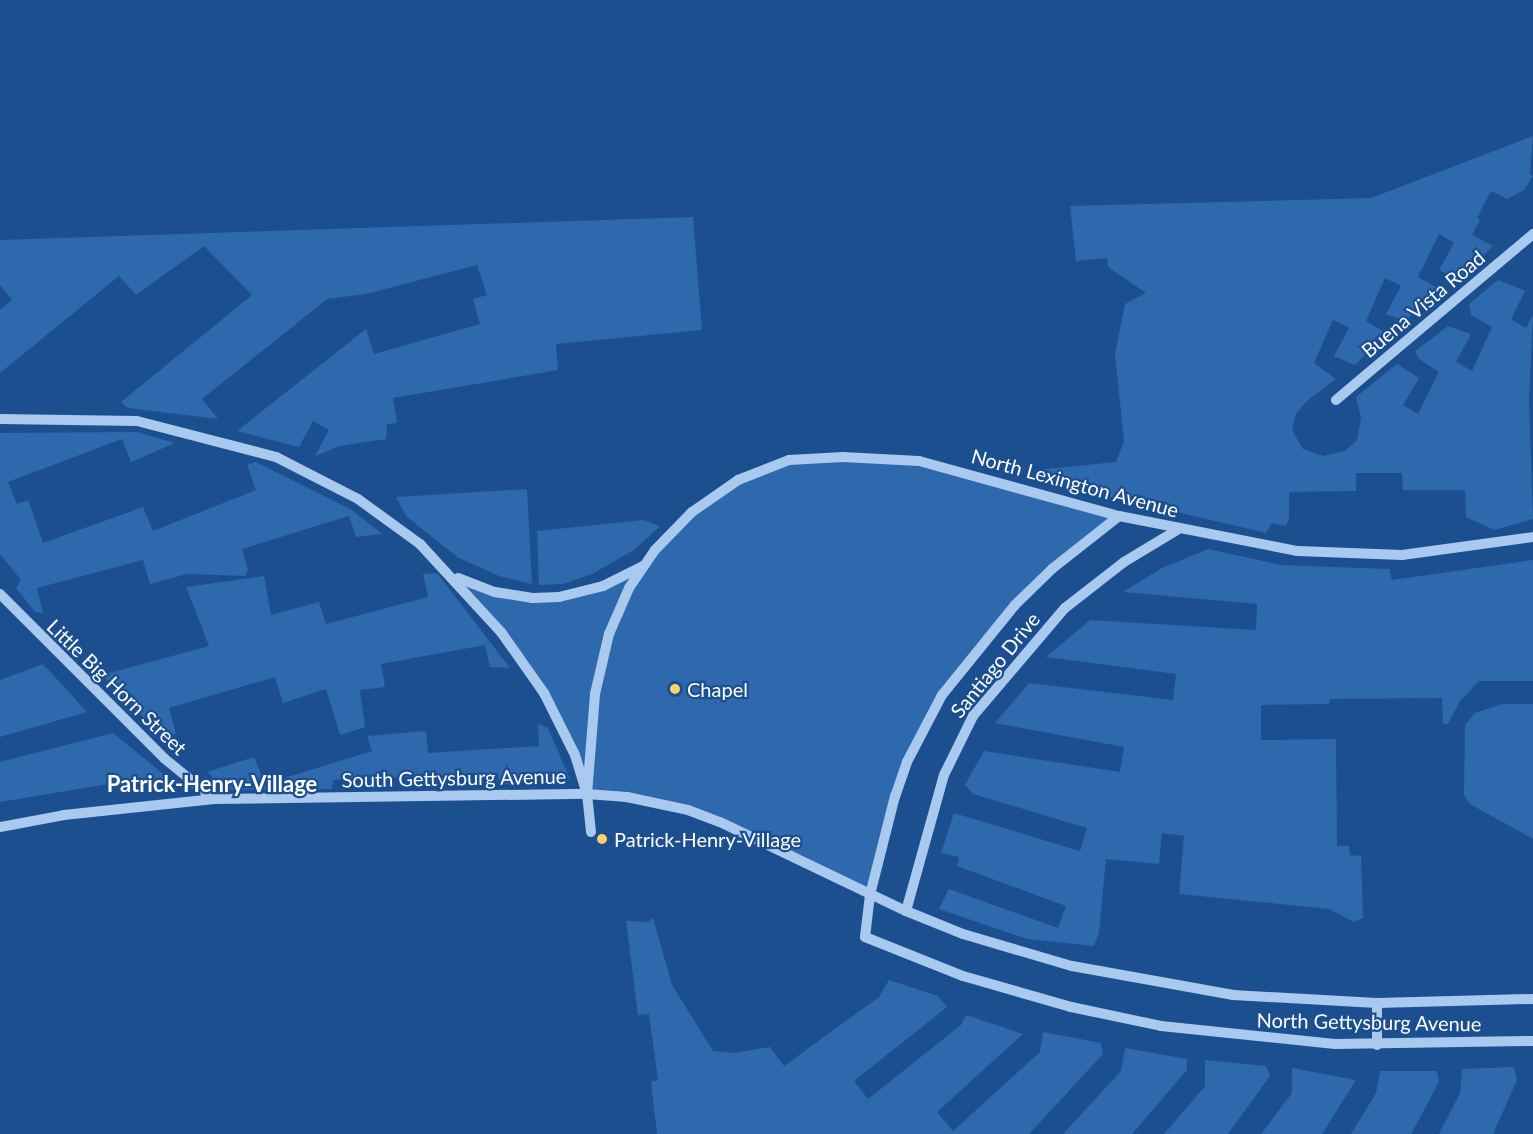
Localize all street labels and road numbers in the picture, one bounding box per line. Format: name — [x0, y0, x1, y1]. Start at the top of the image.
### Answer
street label: Buena Vista Road — [1356, 245, 1490, 363]
street label: North Lexington Avenue — [968, 444, 1182, 522]
street label: Santiago Drive — [945, 608, 1045, 722]
street label: Little Big Horn Street — [42, 614, 192, 760]
street label: South Gettysburg Avenue — [341, 764, 567, 792]
street label: North Gettysburg Avenue — [1256, 1008, 1482, 1036]

